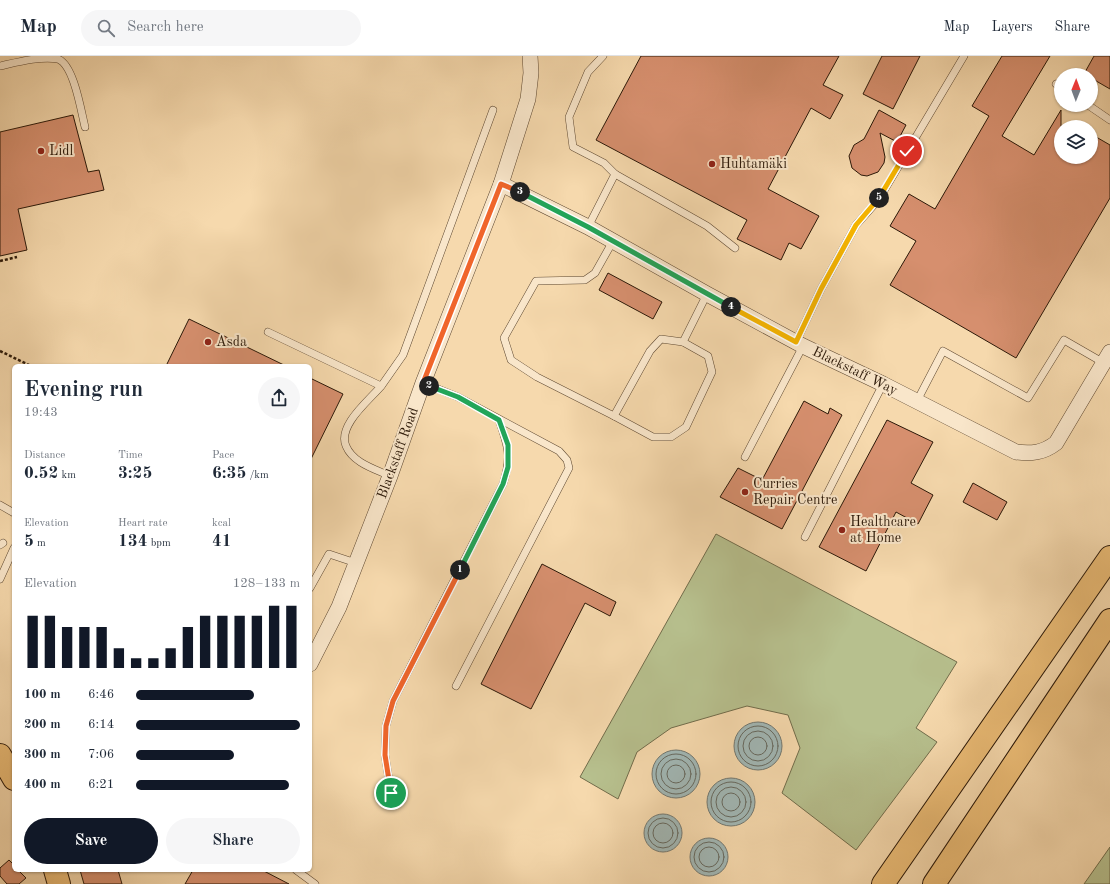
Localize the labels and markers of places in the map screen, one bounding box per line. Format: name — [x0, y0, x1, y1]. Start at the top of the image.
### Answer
pin — [890, 134, 924, 168]
place label: Lidl — [49, 144, 73, 158]
marker: Lidl — [36, 146, 46, 156]
place label: Huhtamäki — [720, 157, 787, 171]
marker: Huhtamäki — [707, 159, 717, 169]
pin: 3 — [510, 182, 530, 202]
pin: 5 — [869, 188, 889, 208]
pin: 4 — [721, 297, 741, 317]
place label: Asda — [216, 335, 247, 349]
marker: Asda — [203, 337, 213, 347]
pin: 2 — [419, 376, 439, 396]
place label: Curries Repair Centre — [753, 477, 838, 507]
marker: Curries Repair Centre — [740, 487, 750, 497]
place label: Healthcare at Home — [850, 515, 916, 545]
marker: Healthcare at Home — [837, 525, 847, 535]
pin: 1 — [450, 560, 470, 580]
pin — [374, 776, 408, 810]

